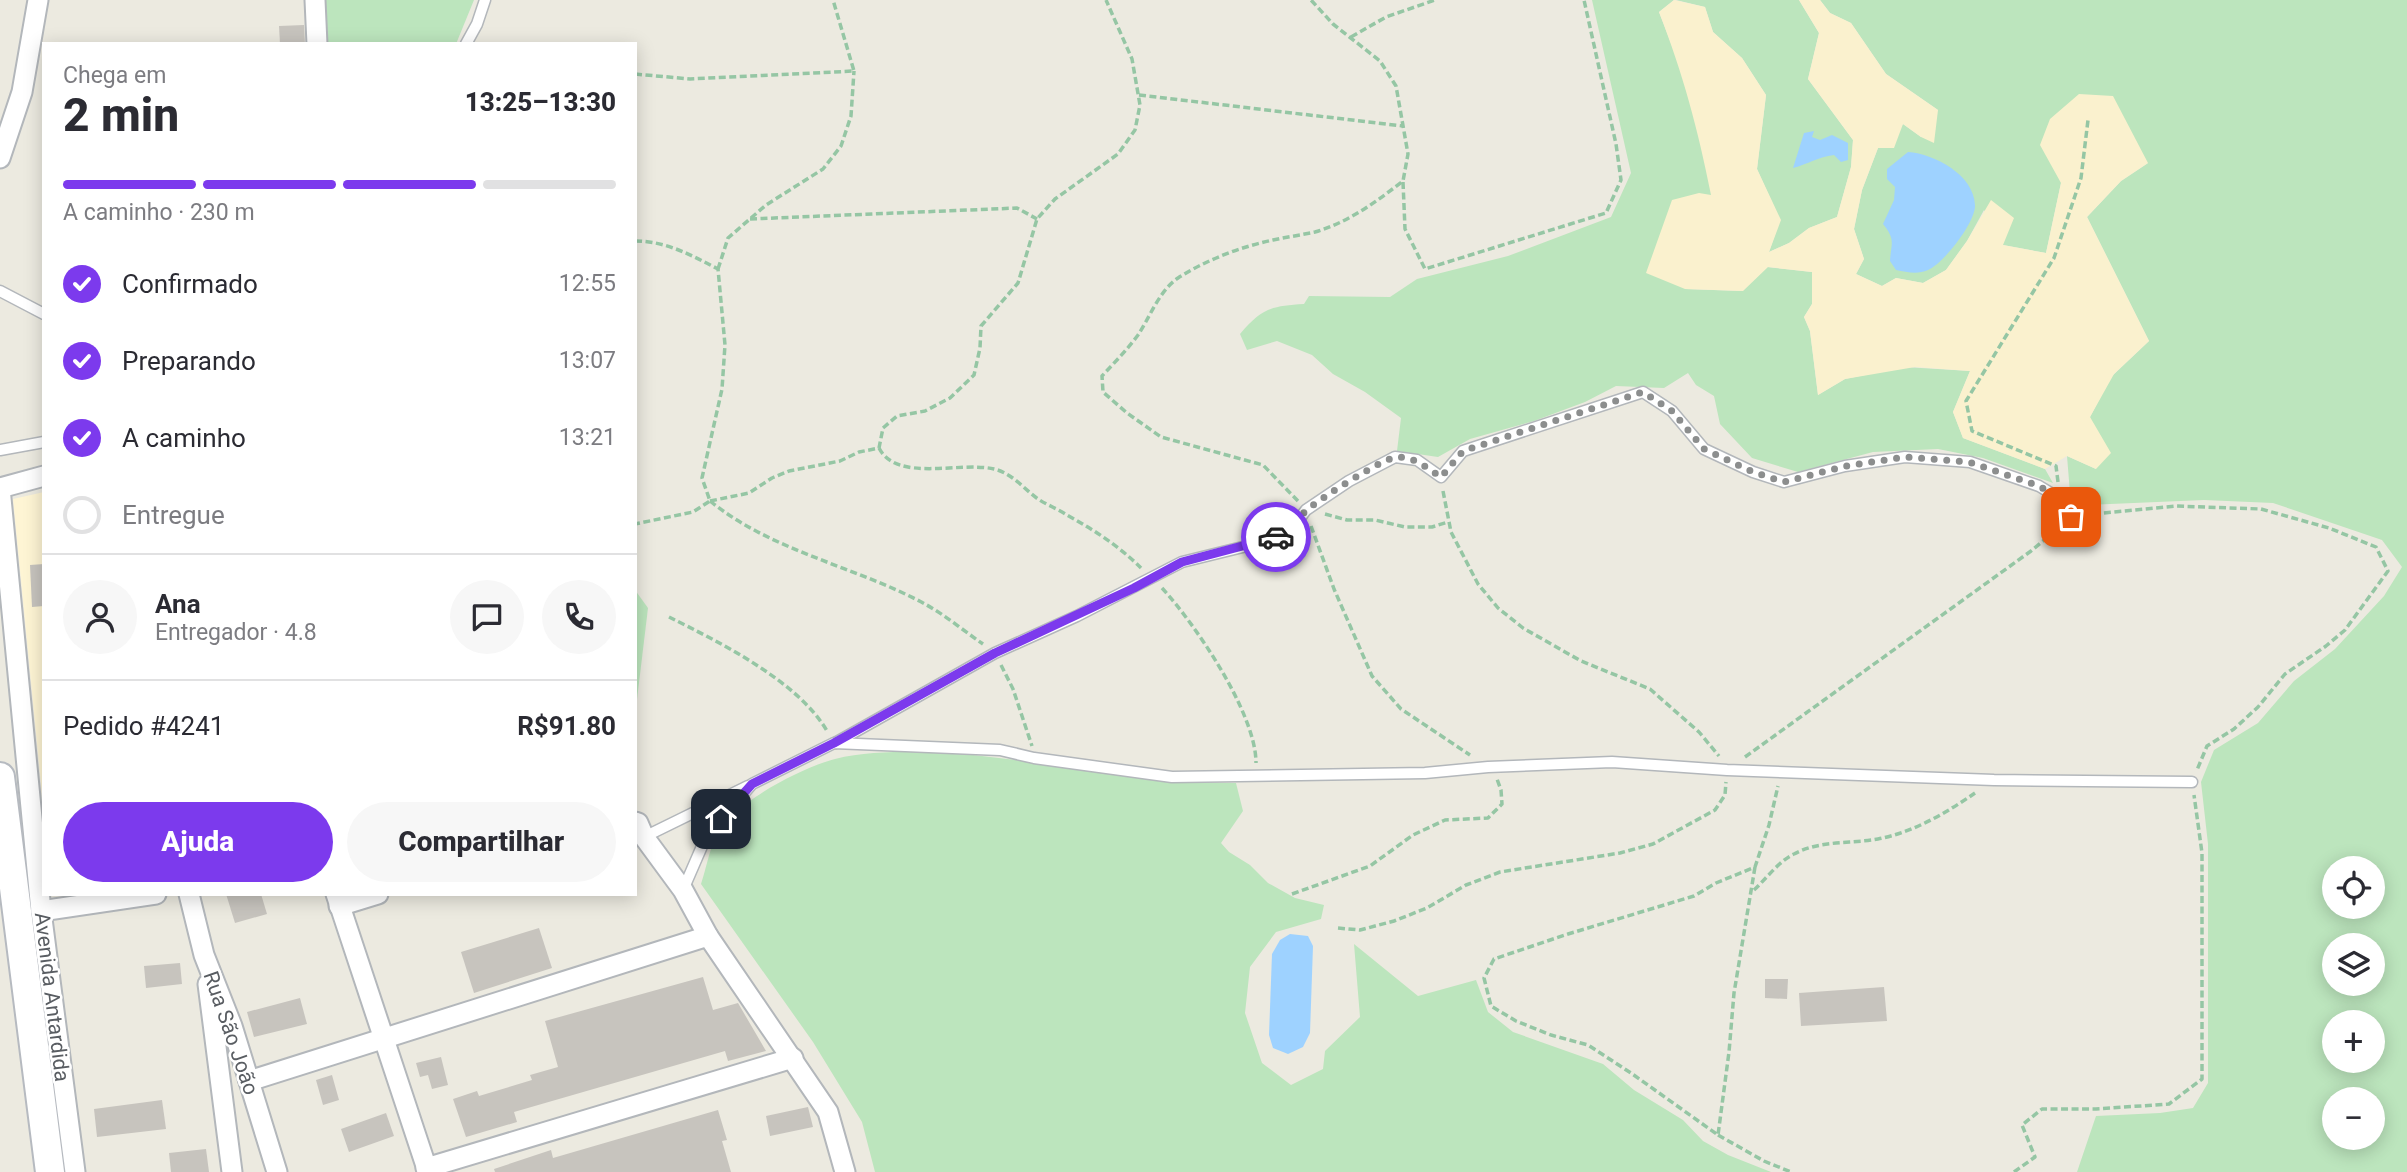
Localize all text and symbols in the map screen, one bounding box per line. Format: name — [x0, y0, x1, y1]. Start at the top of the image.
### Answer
text: Chega em — [63, 62, 166, 89]
text: 13:25–13:30 — [465, 87, 616, 117]
text: 2 min — [63, 88, 179, 142]
text: A caminho · 230 m — [63, 199, 255, 226]
icon: check — [63, 265, 101, 303]
text: Confirmado — [122, 269, 258, 299]
text: 12:55 — [559, 270, 616, 297]
icon: check — [63, 342, 101, 380]
text: Preparando — [122, 346, 256, 376]
text: 13:07 — [559, 347, 616, 374]
icon: check — [63, 419, 101, 457]
text: A caminho — [122, 423, 246, 453]
text: 13:21 — [559, 424, 616, 451]
pin — [2041, 487, 2101, 547]
icon: bag — [2052, 498, 2090, 536]
text: Entregue — [122, 500, 225, 530]
courier — [1241, 502, 1311, 572]
icon: car — [1257, 518, 1295, 556]
button: person — [63, 580, 137, 654]
button: chat — [450, 580, 524, 654]
button: phone — [542, 580, 616, 654]
text: Ana — [155, 589, 201, 619]
text: Entregador · 4.8 — [155, 619, 317, 646]
text: Pedido #4241 — [63, 711, 224, 741]
text: R$91.80 — [517, 711, 616, 741]
pin — [691, 789, 751, 849]
icon: home — [702, 800, 740, 838]
button: Ajuda — [63, 802, 333, 882]
button: Compartilhar — [347, 802, 616, 882]
map controls — [2322, 856, 2385, 1150]
button: locate — [2322, 856, 2385, 919]
street label: Avenida Antardida — [30, 911, 74, 1083]
button: layers — [2322, 933, 2385, 996]
street label: Rua São João — [199, 968, 263, 1098]
button: + — [2322, 1010, 2385, 1073]
button: − — [2322, 1087, 2385, 1150]

